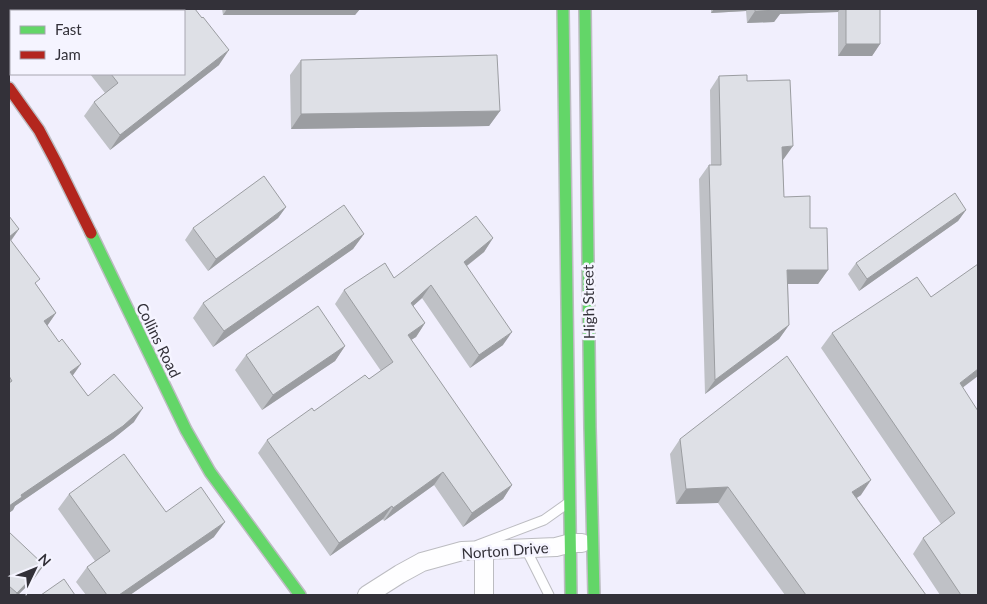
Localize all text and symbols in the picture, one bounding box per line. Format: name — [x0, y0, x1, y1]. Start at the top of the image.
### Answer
legend — [10, 10, 185, 75]
text: Fast — [55, 20, 82, 38]
text: Jam — [55, 45, 81, 63]
street label: High Street — [578, 264, 598, 339]
street label: Collins Road — [133, 300, 185, 380]
street label: Norton Drive — [461, 538, 549, 562]
north arrow — [10, 544, 60, 594]
text: N — [35, 550, 55, 570]

